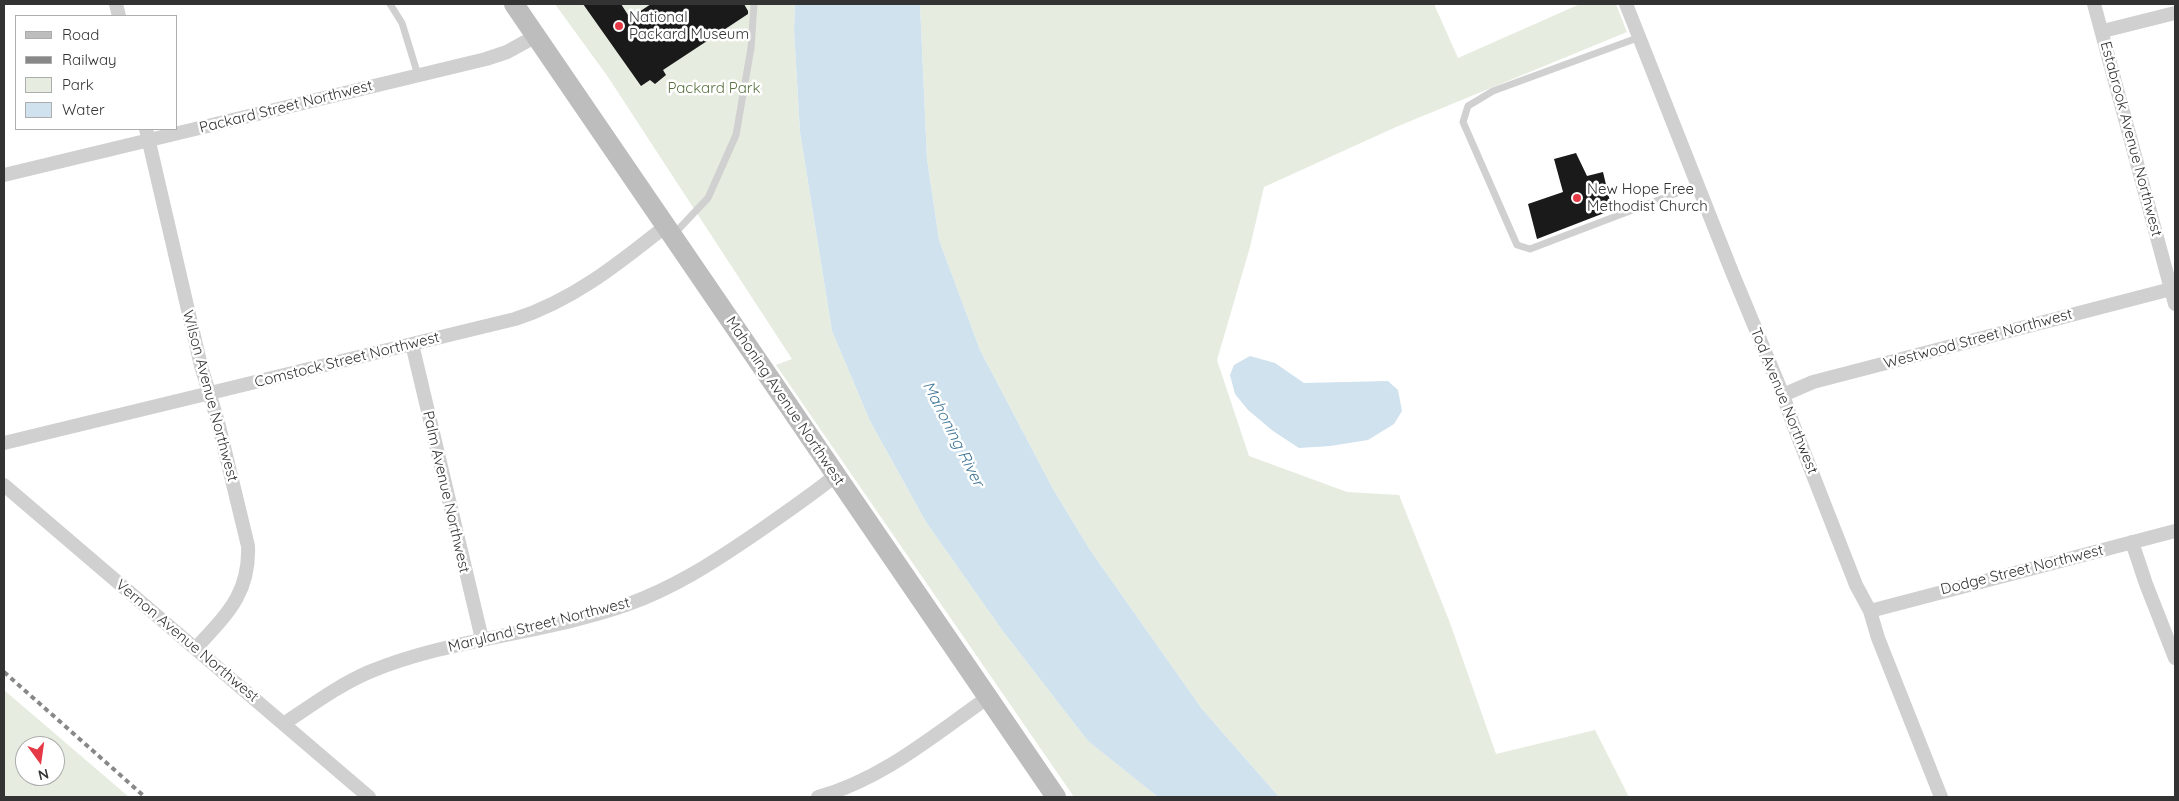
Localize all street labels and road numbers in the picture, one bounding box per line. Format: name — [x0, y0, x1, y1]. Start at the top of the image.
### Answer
street label: Estabrook Avenue Northwest — [2096, 40, 2166, 238]
street label: Packard Street Northwest — [198, 77, 374, 137]
street label: Westwood Street Northwest — [1882, 305, 2074, 373]
street label: Wilson Avenue Northwest — [178, 308, 242, 484]
street label: Mahoning Avenue Northwest — [722, 313, 848, 489]
street label: Tod Avenue Northwest — [1746, 325, 1822, 477]
street label: Comstock Street Northwest — [253, 328, 441, 392]
street label: Palm Avenue Northwest — [419, 409, 473, 575]
street label: Dodge Street Northwest — [1939, 541, 2105, 599]
street label: Vernon Avenue Northwest — [112, 576, 262, 706]
street label: Maryland Street Northwest — [446, 594, 632, 656]

